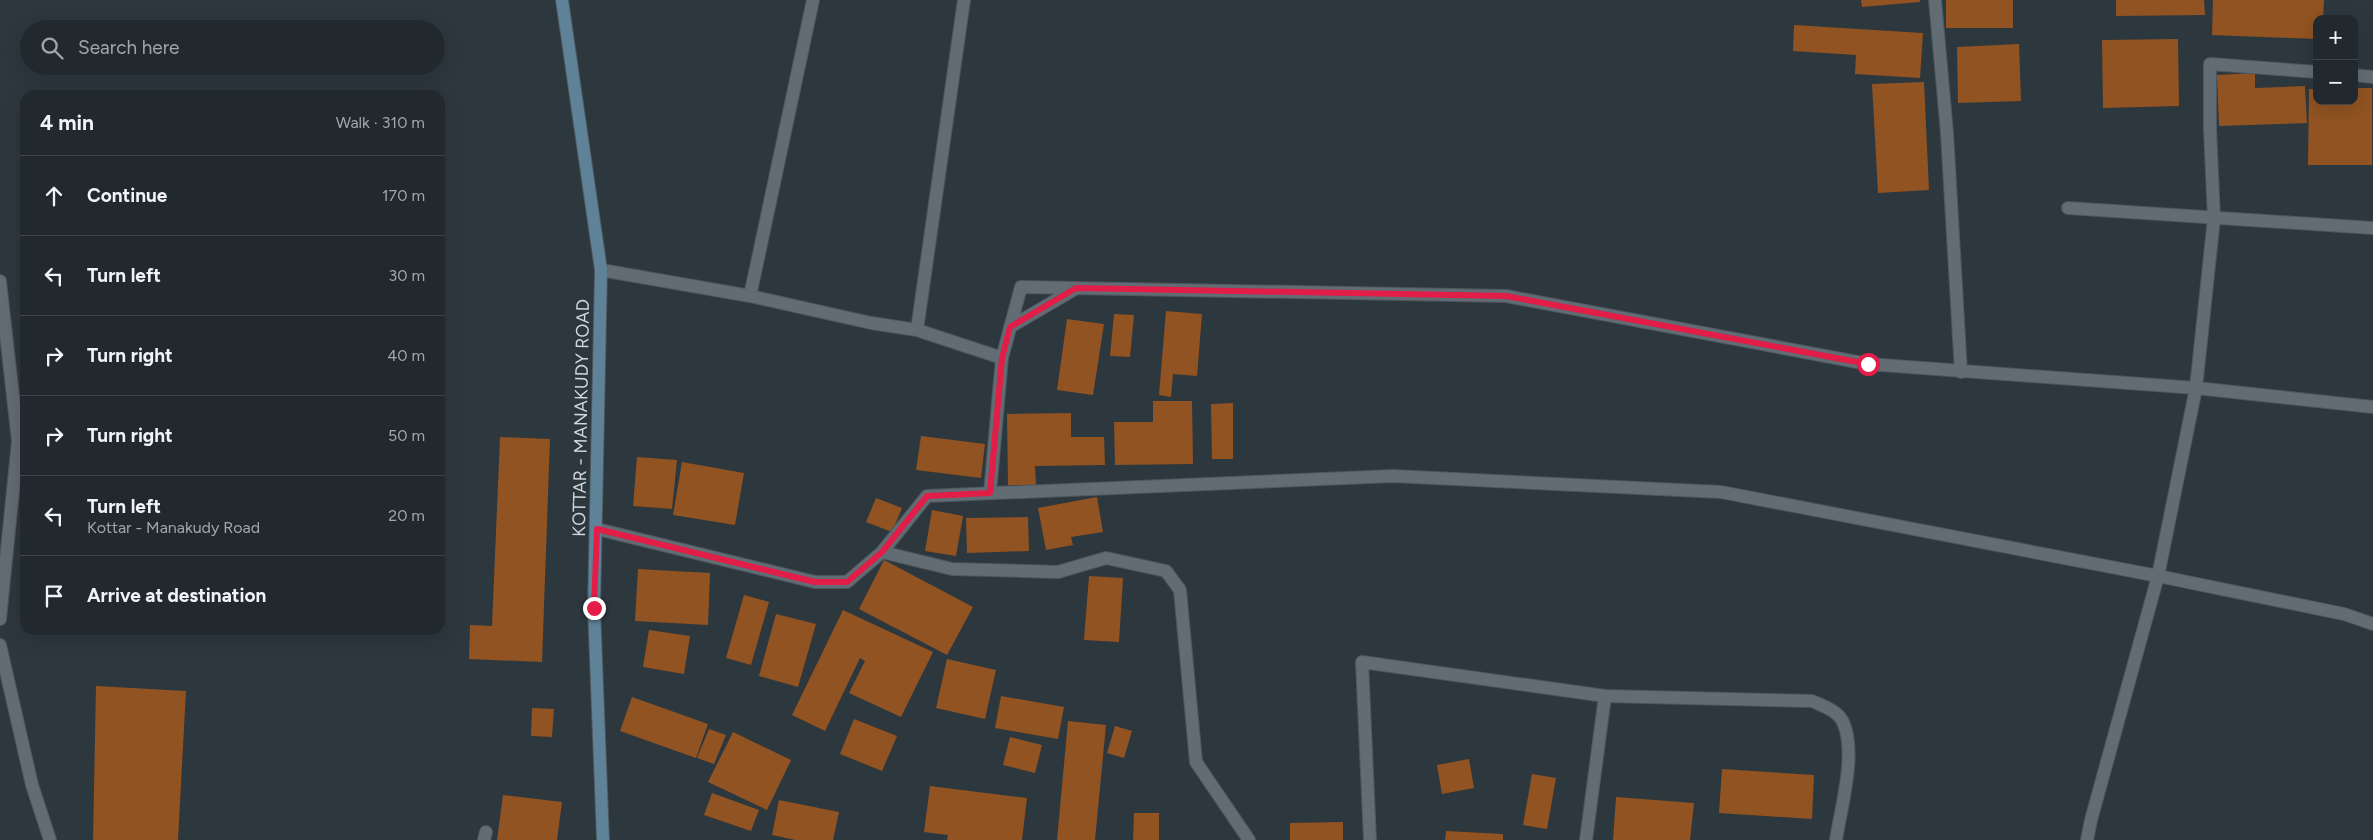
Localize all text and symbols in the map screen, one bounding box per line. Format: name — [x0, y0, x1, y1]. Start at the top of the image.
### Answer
map controls — [2313, 15, 2358, 105]
button: + — [2313, 15, 2358, 60]
search box — [20, 20, 445, 75]
icon: search — [38, 34, 66, 62]
text: Search here — [78, 36, 180, 59]
button: − — [2313, 60, 2358, 105]
text: 4 min — [40, 110, 94, 135]
text: Walk · 310 m — [336, 113, 425, 132]
icon: ahead — [40, 182, 68, 210]
text: Continue — [87, 184, 167, 207]
text: 170 m — [382, 186, 425, 205]
icon: left — [40, 262, 68, 290]
text: Turn left — [87, 264, 161, 287]
text: 30 m — [388, 266, 425, 285]
street label: KOTTAR - MANAKUDY ROAD — [568, 299, 594, 537]
icon: right — [40, 342, 68, 370]
text: Turn right — [87, 344, 173, 367]
text: 40 m — [387, 346, 425, 365]
route start — [1857, 353, 1880, 376]
icon: right — [40, 422, 68, 450]
text: Turn right — [87, 424, 173, 447]
text: 50 m — [388, 426, 425, 445]
text: Turn left — [87, 495, 161, 518]
icon: left — [40, 502, 68, 530]
text: 20 m — [388, 506, 425, 525]
text: Kottar - Manakudy Road — [87, 518, 260, 537]
icon: arrive — [40, 582, 68, 610]
text: Arrive at destination — [87, 584, 266, 607]
route end — [583, 597, 606, 620]

